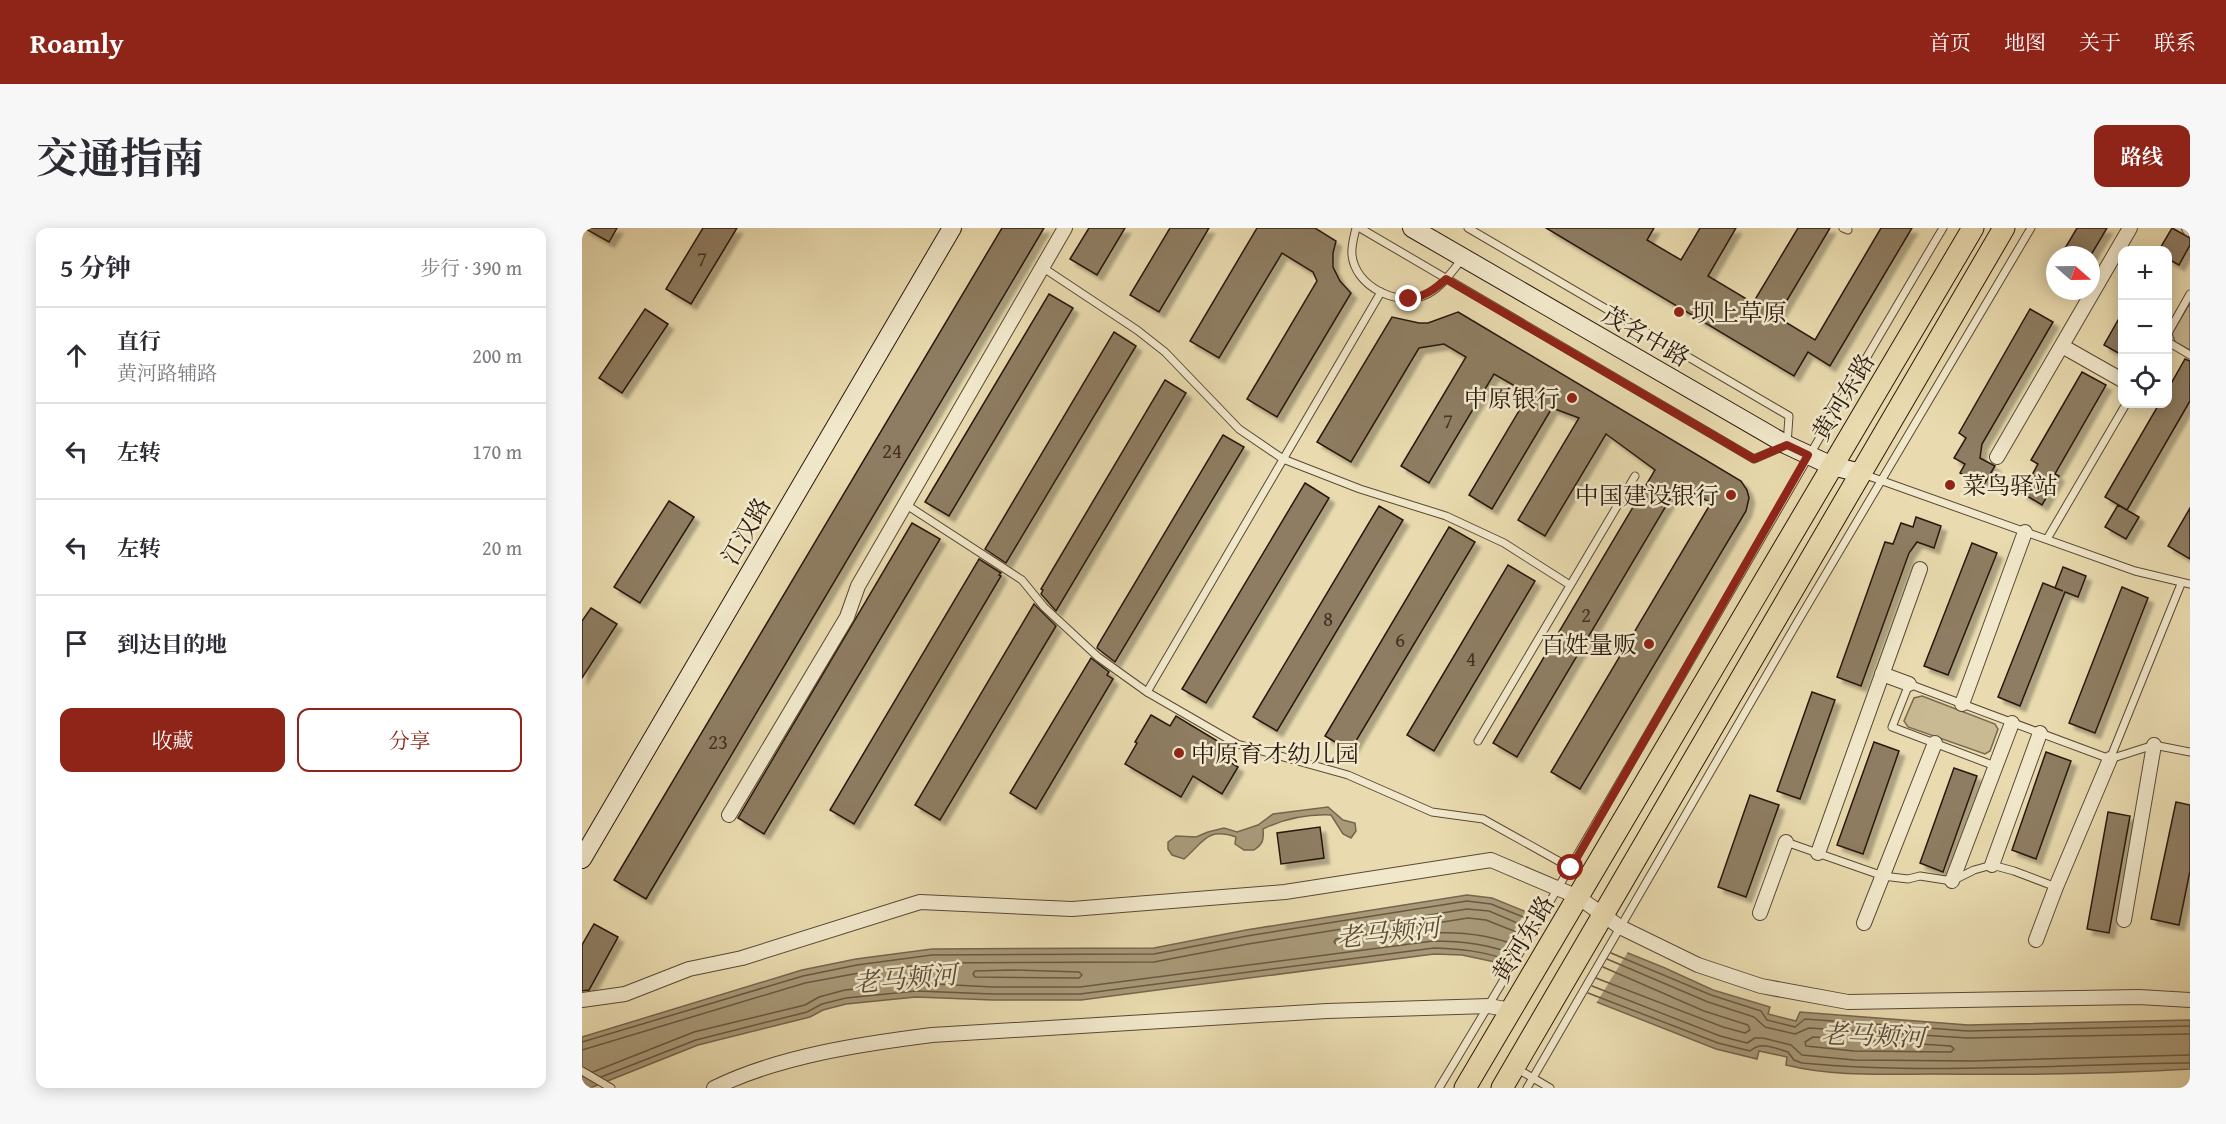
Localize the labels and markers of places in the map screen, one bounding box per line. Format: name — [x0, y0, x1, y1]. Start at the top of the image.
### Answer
place label: 坝上草原 — [1691, 295, 1787, 330]
marker: 坝上草原 — [1672, 305, 1686, 319]
place label: 中原银行 — [1464, 381, 1560, 416]
marker: 中原银行 — [1565, 391, 1579, 405]
place label: 菜鸟驿站 — [1962, 468, 2058, 503]
place label: 中国建设银行 — [1575, 478, 1719, 513]
marker: 菜鸟驿站 — [1943, 478, 1957, 492]
marker: 中国建设银行 — [1724, 488, 1738, 502]
place label: 百姓量贩 — [1541, 627, 1637, 662]
marker: 百姓量贩 — [1642, 637, 1656, 651]
place label: 中原育才幼儿园 — [1191, 736, 1359, 771]
marker: 中原育才幼儿园 — [1172, 746, 1186, 760]

